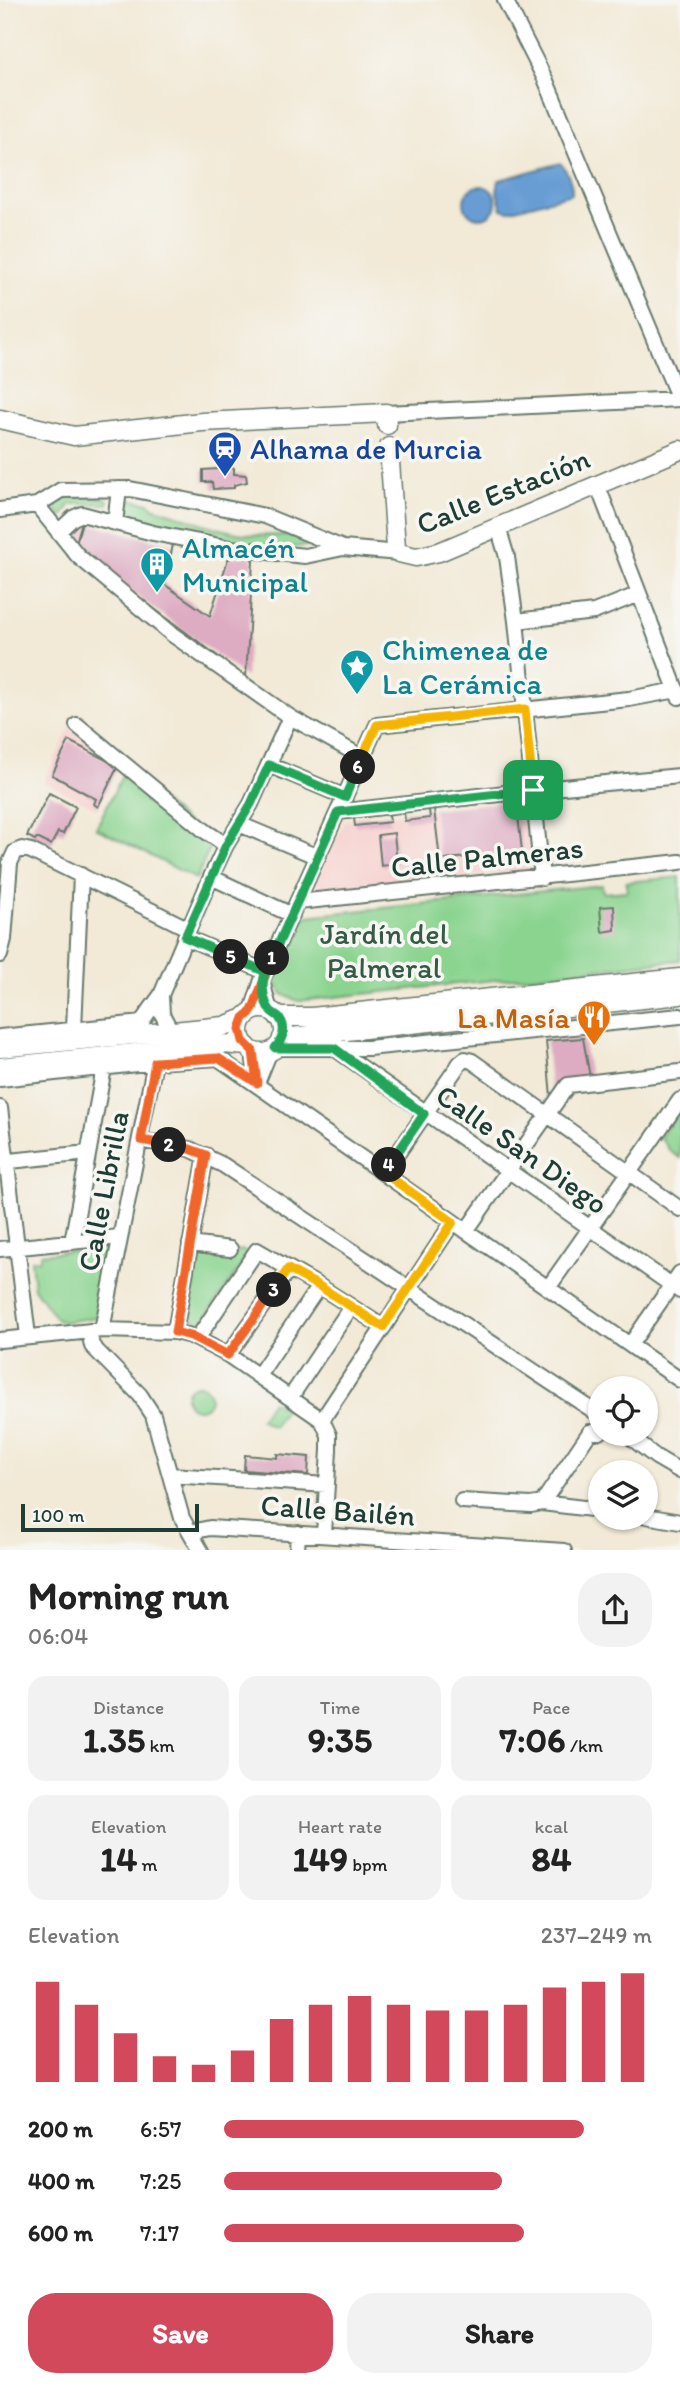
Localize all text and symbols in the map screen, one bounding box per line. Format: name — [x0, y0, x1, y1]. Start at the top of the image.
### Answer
station icon: Alhama de Murcia — [206, 429, 244, 478]
place label: Alhama de Murcia — [250, 430, 482, 467]
street label: Calle Estación — [411, 439, 595, 543]
place label: Almacén Municipal — [182, 529, 309, 600]
building icon: Almacén Municipal — [138, 545, 176, 594]
place label: Chimenea de La Cerámica — [382, 631, 548, 702]
place icon: Chimenea de La Cerámica — [338, 647, 376, 696]
pin: 6 — [340, 750, 376, 784]
text: 6 — [352, 755, 363, 778]
pin — [503, 760, 563, 820]
icon: arrive — [514, 771, 552, 809]
street label: Calle Palmeras — [389, 829, 585, 885]
park label: Jardín del Palmeral — [320, 915, 449, 986]
pin: 5 — [214, 940, 248, 974]
pin: 1 — [254, 940, 290, 976]
text: 5 — [226, 945, 235, 968]
text: 1 — [267, 946, 276, 969]
restaurant icon: La Masía — [575, 998, 613, 1047]
place label: La Masía — [457, 999, 570, 1036]
street label: Calle San Diego — [429, 1076, 615, 1222]
street label: Calle Librilla — [69, 1107, 137, 1274]
pin: 2 — [152, 1128, 186, 1162]
text: 2 — [164, 1133, 174, 1156]
pin: 4 — [372, 1148, 406, 1182]
text: 4 — [383, 1153, 394, 1176]
pin: 3 — [256, 1272, 292, 1308]
text: 3 — [268, 1278, 279, 1301]
map controls — [588, 1376, 658, 1530]
button: locate — [588, 1376, 658, 1446]
button: layers — [588, 1460, 658, 1530]
street label: Calle Bailén — [259, 1486, 417, 1534]
scale bar — [21, 1502, 200, 1533]
text: 100 m — [32, 1504, 84, 1527]
text: Morning run — [28, 1573, 229, 1619]
button: share — [578, 1573, 652, 1647]
text: 06:04 — [28, 1622, 88, 1650]
text: Distance — [93, 1696, 164, 1719]
text: Time — [320, 1696, 360, 1719]
text: Pace — [532, 1696, 570, 1719]
text: 1.35 — [83, 1719, 145, 1761]
text: 9:35 — [308, 1719, 372, 1761]
text: 7:06 — [500, 1719, 566, 1761]
text: km — [145, 1734, 175, 1757]
text: /km — [566, 1734, 603, 1757]
text: Elevation — [91, 1815, 166, 1838]
text: Heart rate — [298, 1815, 382, 1838]
text: kcal — [534, 1815, 568, 1838]
text: 14 — [100, 1838, 137, 1880]
text: 149 — [292, 1838, 348, 1880]
text: 84 — [531, 1838, 571, 1880]
text: m — [137, 1853, 157, 1876]
text: bpm — [348, 1853, 388, 1876]
text: Elevation — [28, 1921, 119, 1949]
text: 237–249 m — [541, 1921, 652, 1949]
text: 200 m — [28, 2115, 93, 2143]
text: 6:57 — [140, 2115, 181, 2143]
text: 400 m — [28, 2167, 95, 2195]
text: 7:25 — [140, 2167, 181, 2195]
text: 600 m — [28, 2219, 93, 2247]
text: 7:17 — [140, 2219, 179, 2247]
button: Save — [28, 2293, 333, 2373]
button: Share — [347, 2293, 652, 2373]

